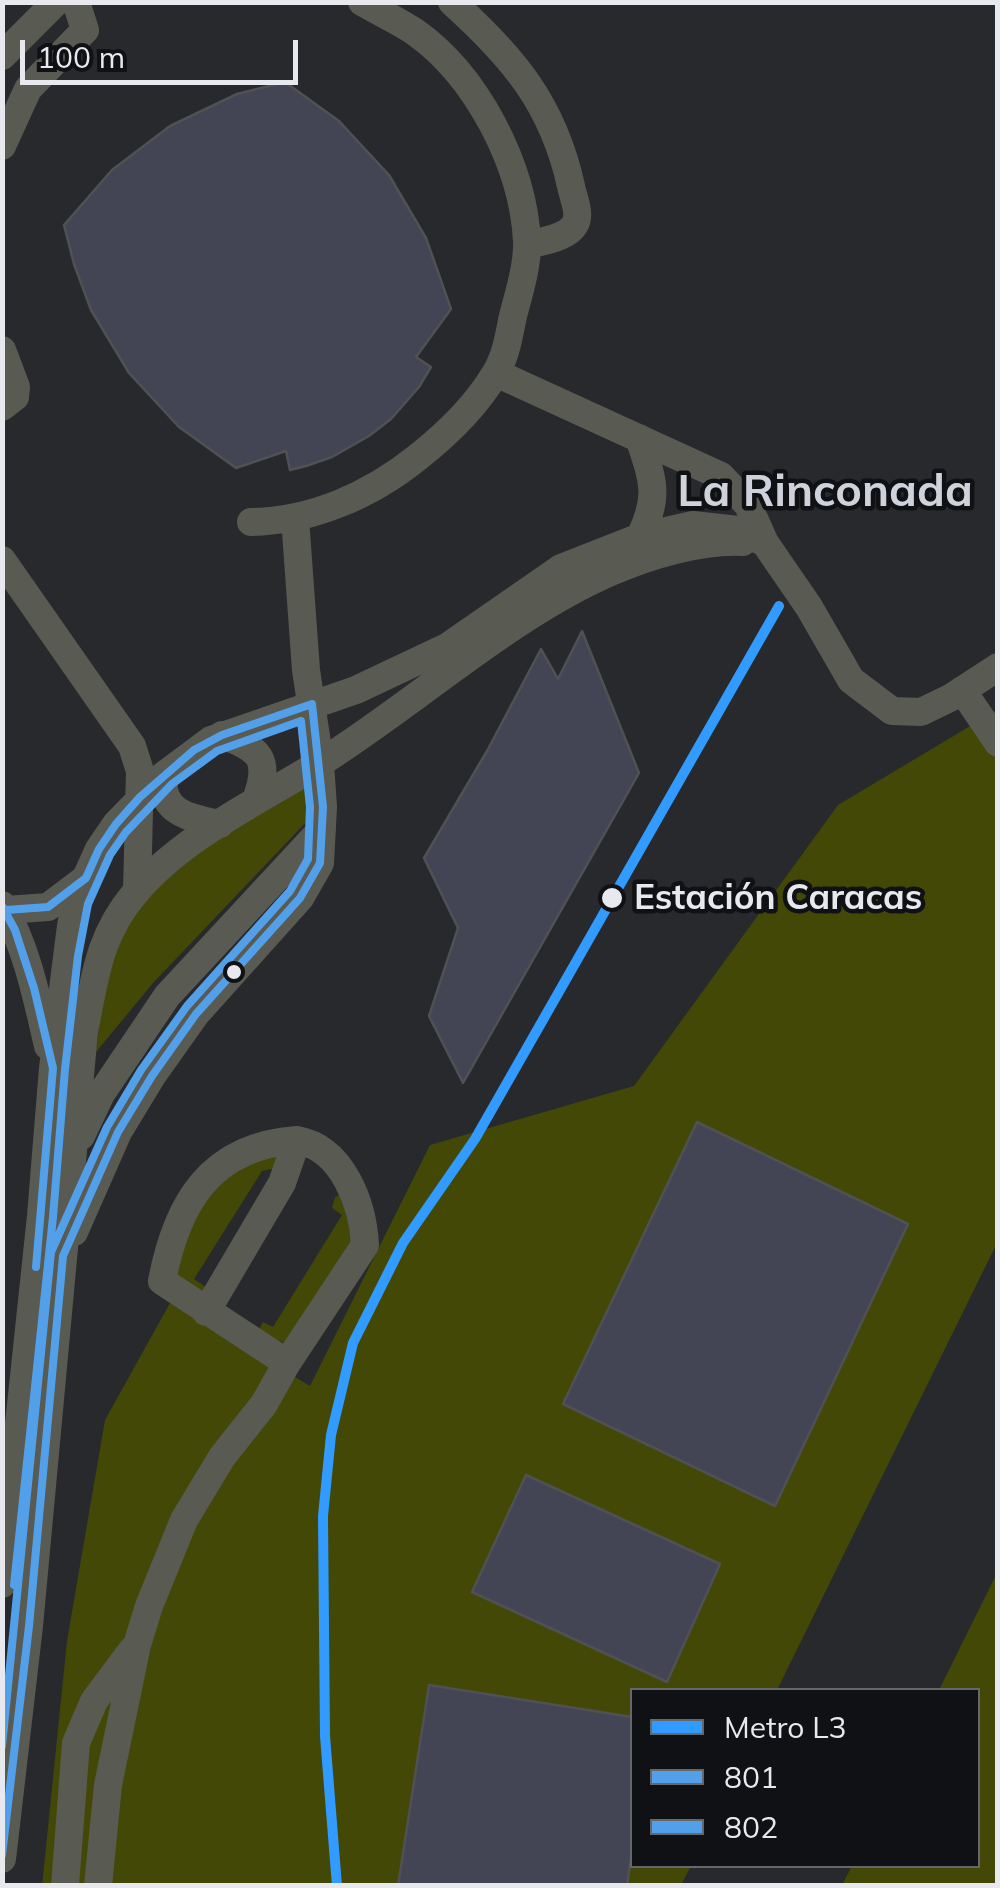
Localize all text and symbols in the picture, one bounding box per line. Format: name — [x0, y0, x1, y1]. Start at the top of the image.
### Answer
scale bar — [25, 20, 302, 82]
text: 100 m — [37, 38, 125, 76]
district label: La Rinconada — [677, 465, 973, 519]
place label: Estación Caracas — [634, 877, 922, 919]
marker: Estación Caracas — [599, 885, 625, 911]
unlabelled marker — [224, 962, 244, 982]
legend — [630, 1688, 980, 1868]
text: Metro L3 — [724, 1708, 847, 1746]
text: 801 — [724, 1758, 778, 1796]
text: 802 — [724, 1808, 778, 1846]

